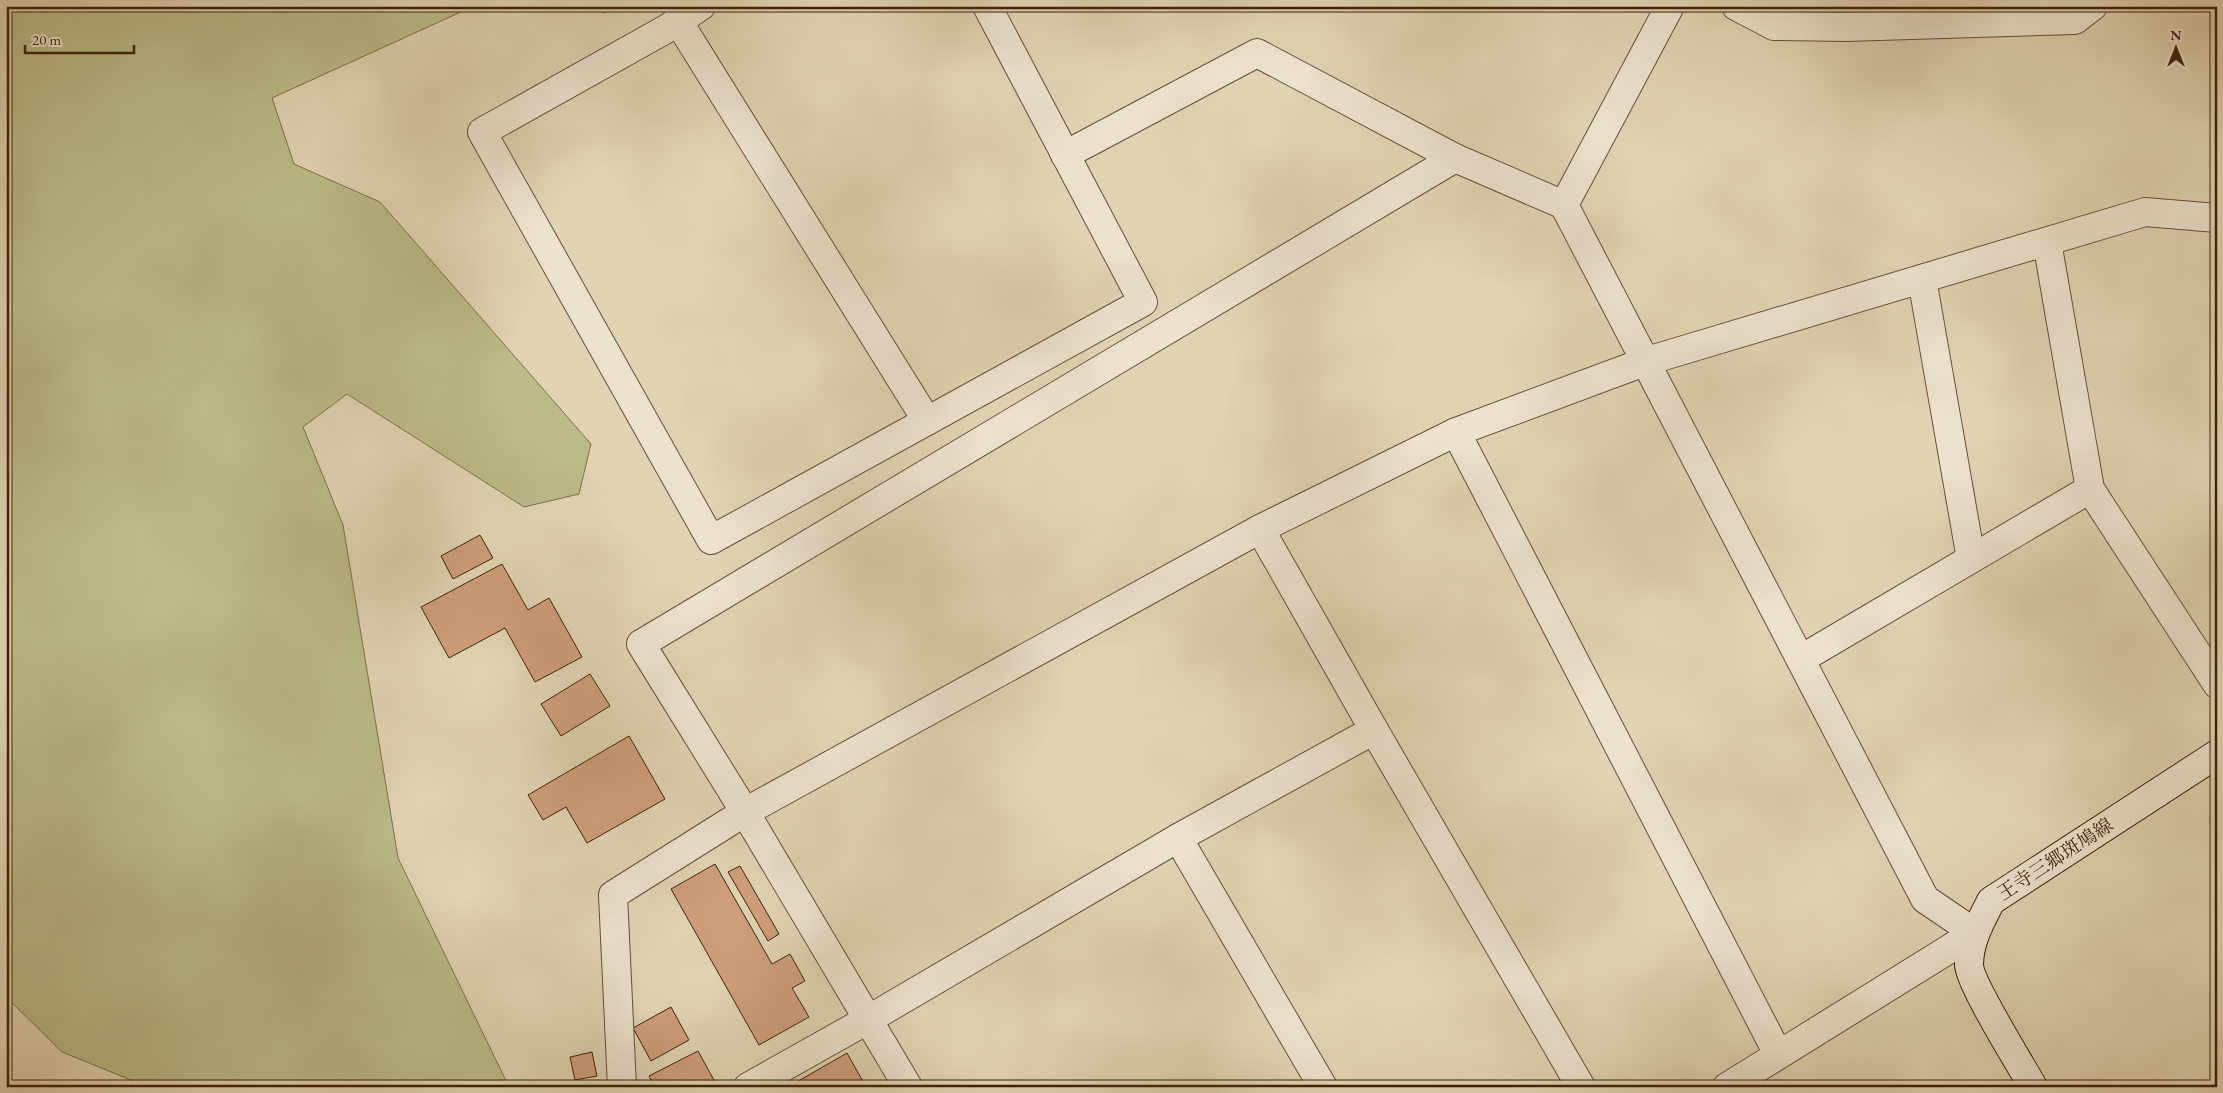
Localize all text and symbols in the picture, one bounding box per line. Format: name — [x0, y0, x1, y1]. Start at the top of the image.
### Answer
scale bar — [25, 22, 134, 54]
north arrow — [2150, 22, 2200, 72]
text: N — [2170, 26, 2182, 44]
text: 20 m — [32, 30, 61, 49]
street label: 王寺三郷斑鳩線 — [1992, 812, 2118, 906]

